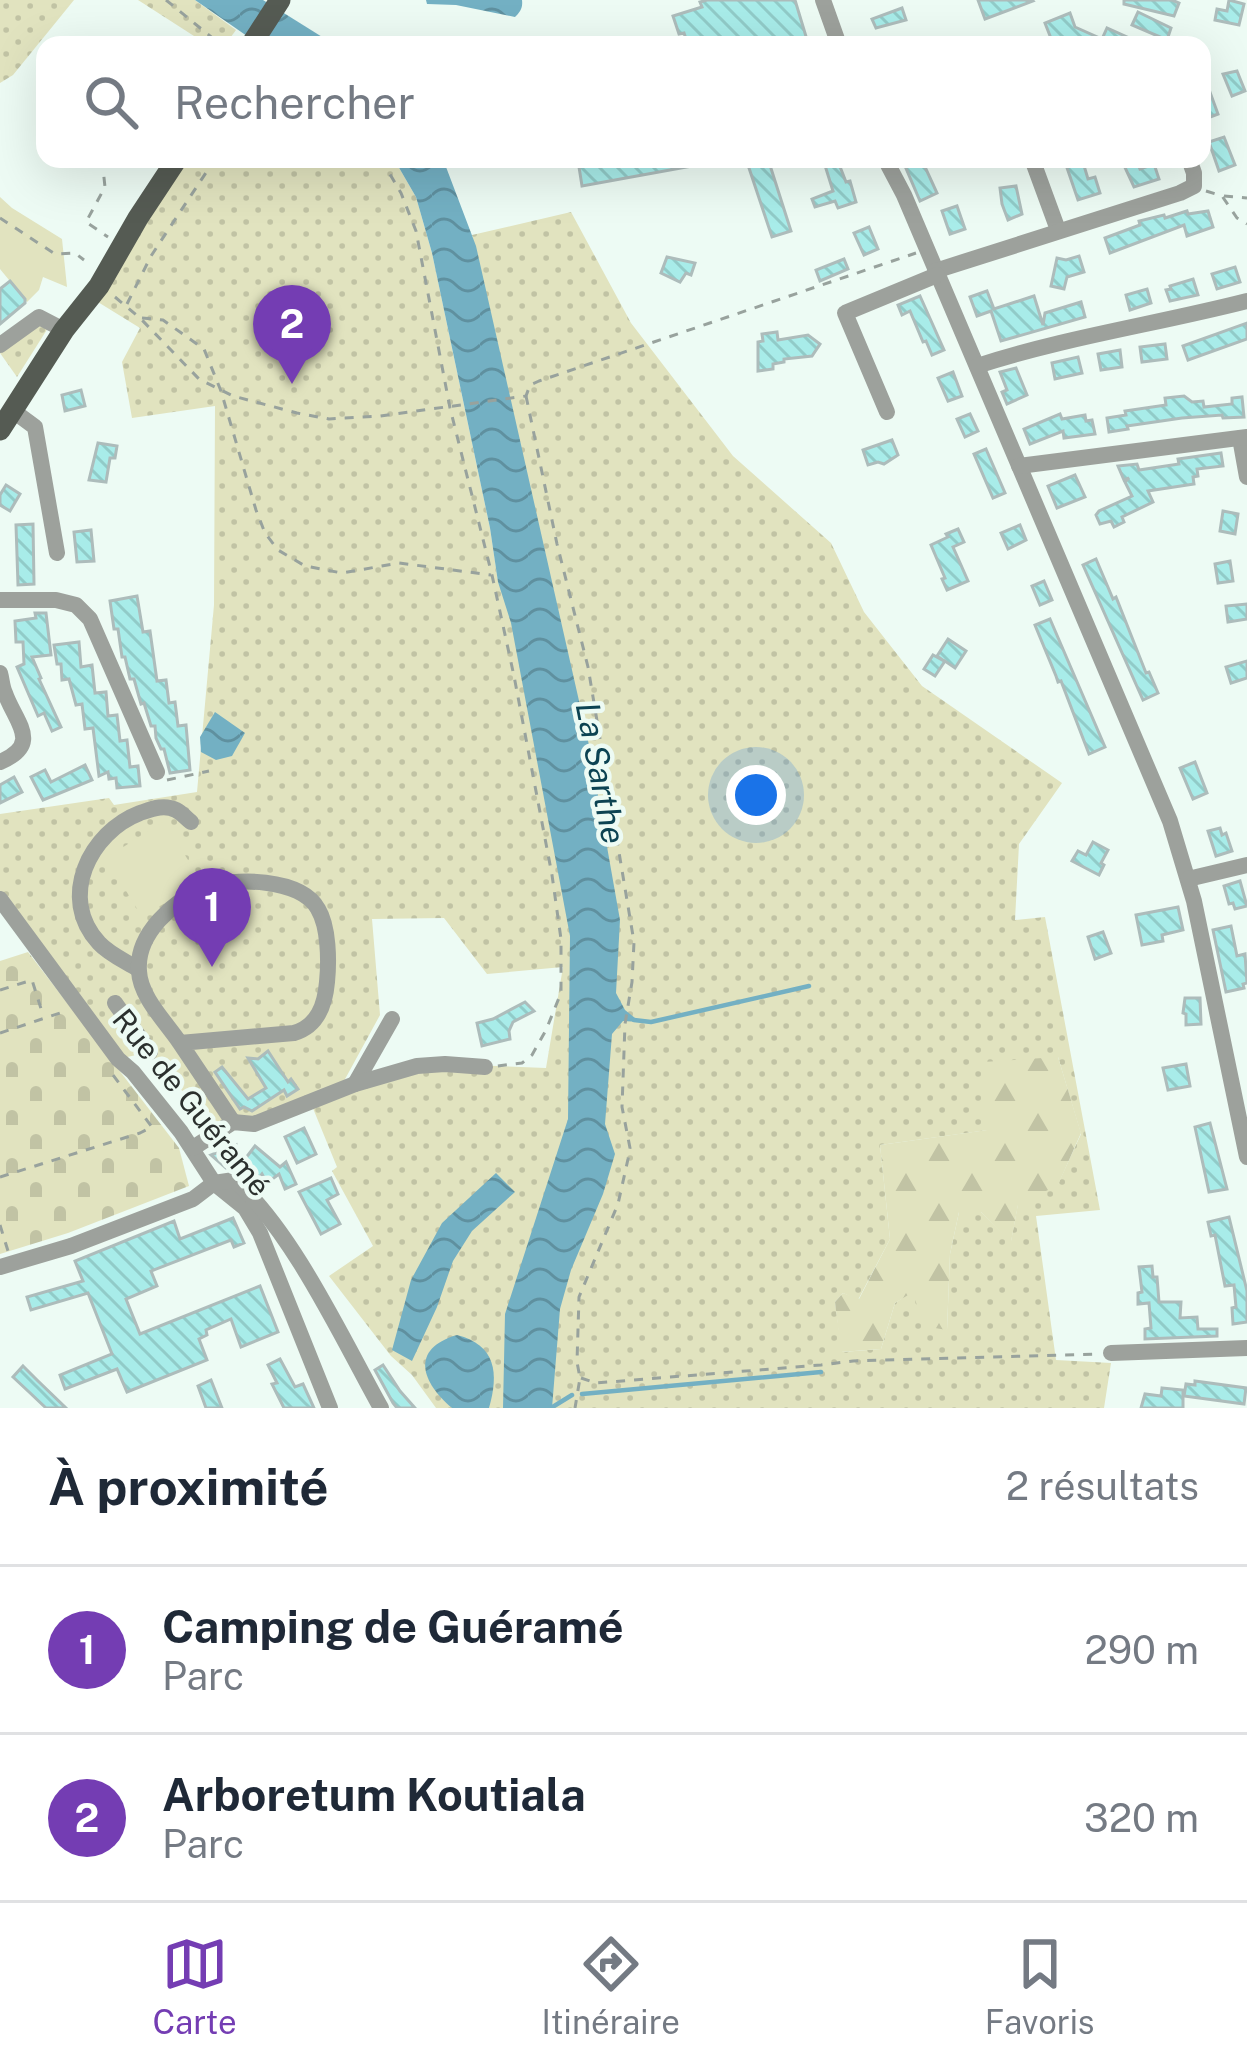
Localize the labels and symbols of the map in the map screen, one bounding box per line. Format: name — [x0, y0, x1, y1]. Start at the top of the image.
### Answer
pin: 2 — [253, 285, 331, 384]
water label: La Sarthe — [569, 699, 633, 847]
your location — [726, 765, 786, 825]
pin: 1 — [173, 868, 251, 967]
street label: Rue de Guéramé — [105, 1002, 278, 1203]

